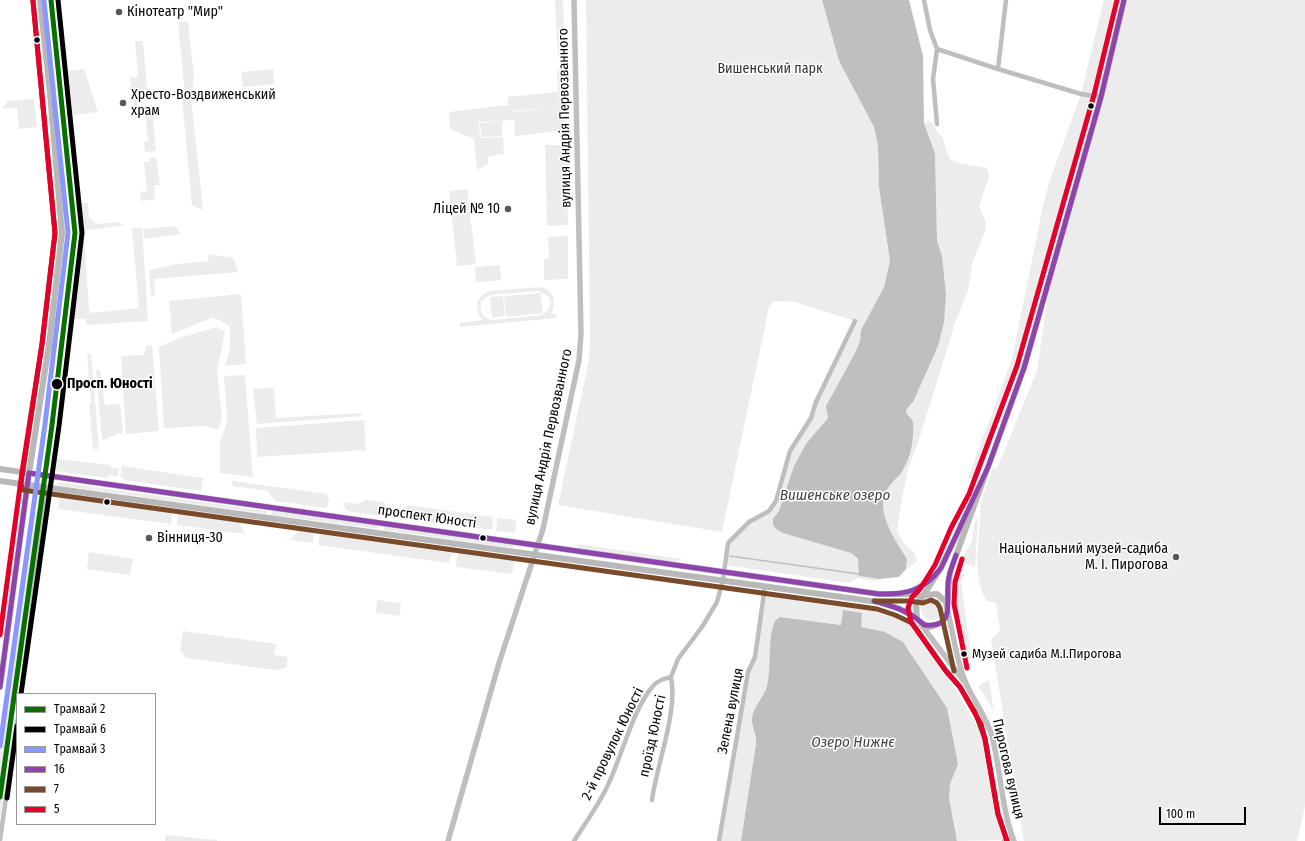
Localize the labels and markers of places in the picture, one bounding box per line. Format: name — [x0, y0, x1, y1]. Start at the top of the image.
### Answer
place label: Кінотеатр "Мир" — [127, 4, 223, 20]
marker: Кінотеатр "Мир" — [114, 7, 124, 17]
unlabelled marker — [32, 35, 42, 45]
place label: Хресто-Воздвиженський храм — [131, 87, 276, 120]
marker: Хресто-Воздвиженський храм — [118, 98, 128, 108]
unlabelled marker — [1086, 101, 1096, 111]
place label: Ліцей № 10 — [433, 201, 500, 217]
marker: Ліцей № 10 — [503, 204, 513, 214]
place label: Просп. Юності — [67, 376, 153, 392]
marker: Просп. Юності — [50, 377, 64, 391]
unlabelled marker — [102, 497, 112, 507]
place label: Вінниця-30 — [157, 530, 223, 546]
marker: Вінниця-30 — [144, 533, 154, 543]
unlabelled marker — [478, 533, 488, 543]
place label: Національний музей-садиба М. І. Пирогова — [999, 541, 1168, 574]
marker: Національний музей-садиба М. І. Пирогова — [1171, 552, 1181, 562]
place label: Музей садиба М.І.Пирогова — [972, 646, 1122, 662]
marker: Музей садиба М.І.Пирогова — [959, 649, 969, 659]

